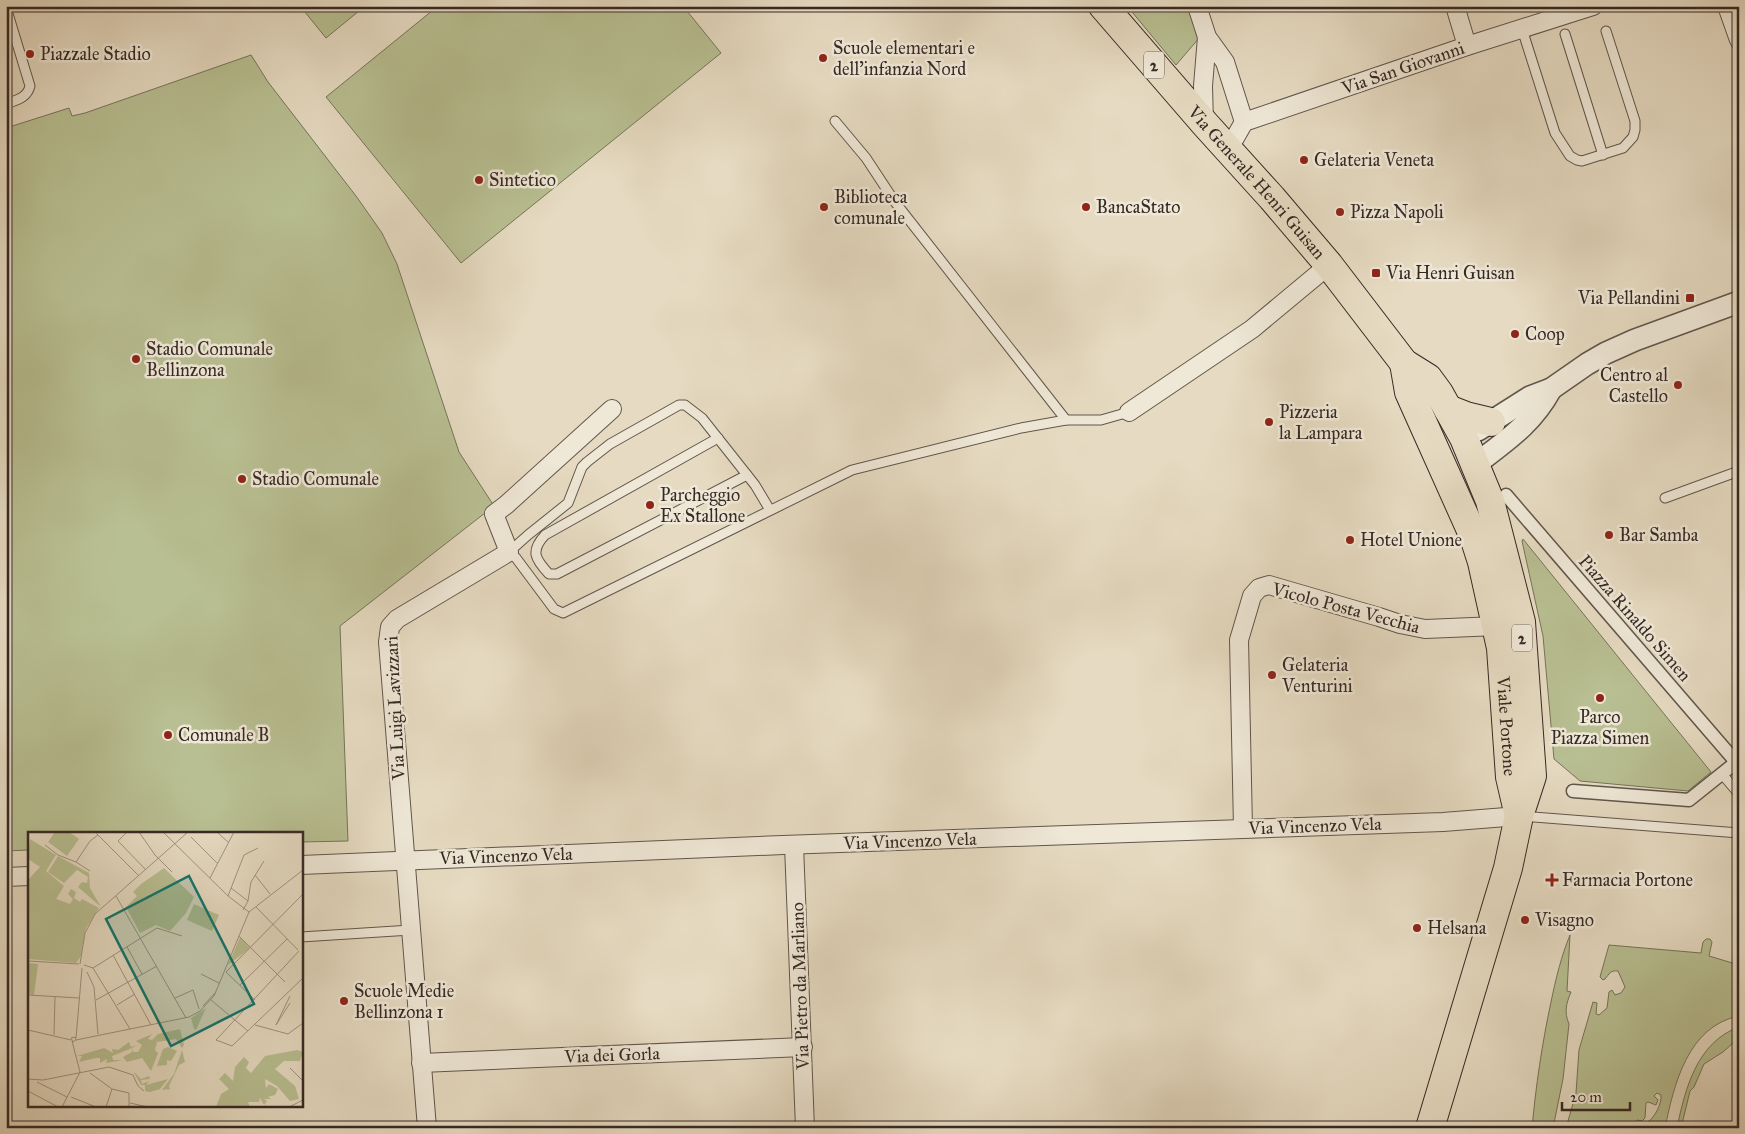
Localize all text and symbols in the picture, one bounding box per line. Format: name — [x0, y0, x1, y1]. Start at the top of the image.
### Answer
place label: Scuole elementari e dell'infanzia Nord — [833, 37, 975, 80]
street label: Via San Giovanni — [1338, 37, 1467, 100]
place label: Piazzale Stadio — [40, 43, 151, 65]
marker: Piazzale Stadio — [24, 48, 36, 60]
marker: Scuole elementari e dell'infanzia Nord — [817, 52, 829, 64]
road number: 2 — [1144, 52, 1164, 78]
street label: Via Generale Henri Guisan — [1183, 100, 1330, 264]
place label: Gelateria Veneta — [1314, 149, 1435, 171]
marker: Gelateria Veneta — [1298, 154, 1310, 166]
place label: Sintetico — [489, 169, 556, 191]
marker: Sintetico — [473, 174, 485, 186]
place label: Biblioteca comunale — [834, 186, 908, 229]
place label: BancaStato — [1096, 196, 1180, 218]
marker: Biblioteca comunale — [818, 201, 830, 213]
marker: BancaStato — [1080, 201, 1092, 213]
place label: Pizza Napoli — [1350, 201, 1444, 223]
marker: Pizza Napoli — [1334, 206, 1346, 218]
place label: Via Henri Guisan — [1385, 262, 1515, 284]
marker: Via Henri Guisan — [1370, 267, 1382, 279]
place label: Via Pellandini — [1577, 287, 1680, 309]
marker: Via Pellandini — [1684, 292, 1696, 304]
place label: Coop — [1525, 323, 1565, 345]
marker: Coop — [1509, 328, 1521, 340]
place label: Stadio Comunale Bellinzona — [146, 338, 273, 381]
marker: Stadio Comunale Bellinzona — [130, 353, 142, 365]
place label: Centro al Castello — [1600, 364, 1668, 407]
marker: Centro al Castello — [1672, 379, 1684, 391]
place label: Pizzeria la Lampara — [1279, 401, 1363, 444]
marker: Pizzeria la Lampara — [1263, 416, 1275, 428]
place label: Stadio Comunale — [252, 468, 379, 490]
marker: Stadio Comunale — [236, 473, 248, 485]
place label: Parcheggio Ex Stallone — [660, 484, 745, 527]
marker: Parcheggio Ex Stallone — [644, 499, 656, 511]
place label: Bar Samba — [1619, 524, 1699, 546]
place label: Hotel Unione — [1360, 529, 1462, 551]
marker: Bar Samba — [1603, 529, 1615, 541]
marker: Hotel Unione — [1344, 534, 1356, 546]
street label: Piazza Rinaldo Simen — [1574, 550, 1696, 686]
street label: Vicolo Posta Vecchia — [1269, 577, 1423, 638]
road number: 2 — [1512, 624, 1532, 651]
street label: Via Luigi Lavizzari — [380, 635, 411, 782]
place label: Gelateria Venturini — [1281, 654, 1353, 697]
marker: Gelateria Venturini — [1266, 669, 1278, 681]
street label: Viale Portone — [1492, 675, 1521, 777]
marker: Parco Piazza Simen — [1594, 692, 1606, 704]
place label: Parco Piazza Simen — [1551, 706, 1650, 749]
place label: Comunale B — [178, 724, 269, 746]
marker: Comunale B — [162, 729, 174, 741]
street label: Via Vincenzo Vela — [1247, 813, 1383, 839]
street label: Via Vincenzo Vela — [842, 828, 978, 854]
inset map — [28, 832, 302, 1106]
street label: Via Vincenzo Vela — [438, 843, 574, 869]
place label: Farmacia Portone — [1562, 869, 1693, 891]
marker: Farmacia Portone — [1546, 874, 1558, 886]
street label: Via Pietro da Marliano — [786, 902, 814, 1071]
place label: Visagno — [1534, 909, 1594, 932]
marker: Visagno — [1519, 914, 1531, 926]
place label: Helsana — [1427, 917, 1487, 939]
marker: Helsana — [1411, 922, 1423, 934]
place label: Scuole Medie Bellinzona 1 — [354, 980, 454, 1023]
marker: Scuole Medie Bellinzona 1 — [338, 995, 350, 1007]
street label: Via dei Gorla — [563, 1042, 661, 1068]
scale bar — [1562, 1079, 1630, 1111]
text: 20 m — [1570, 1088, 1602, 1106]

